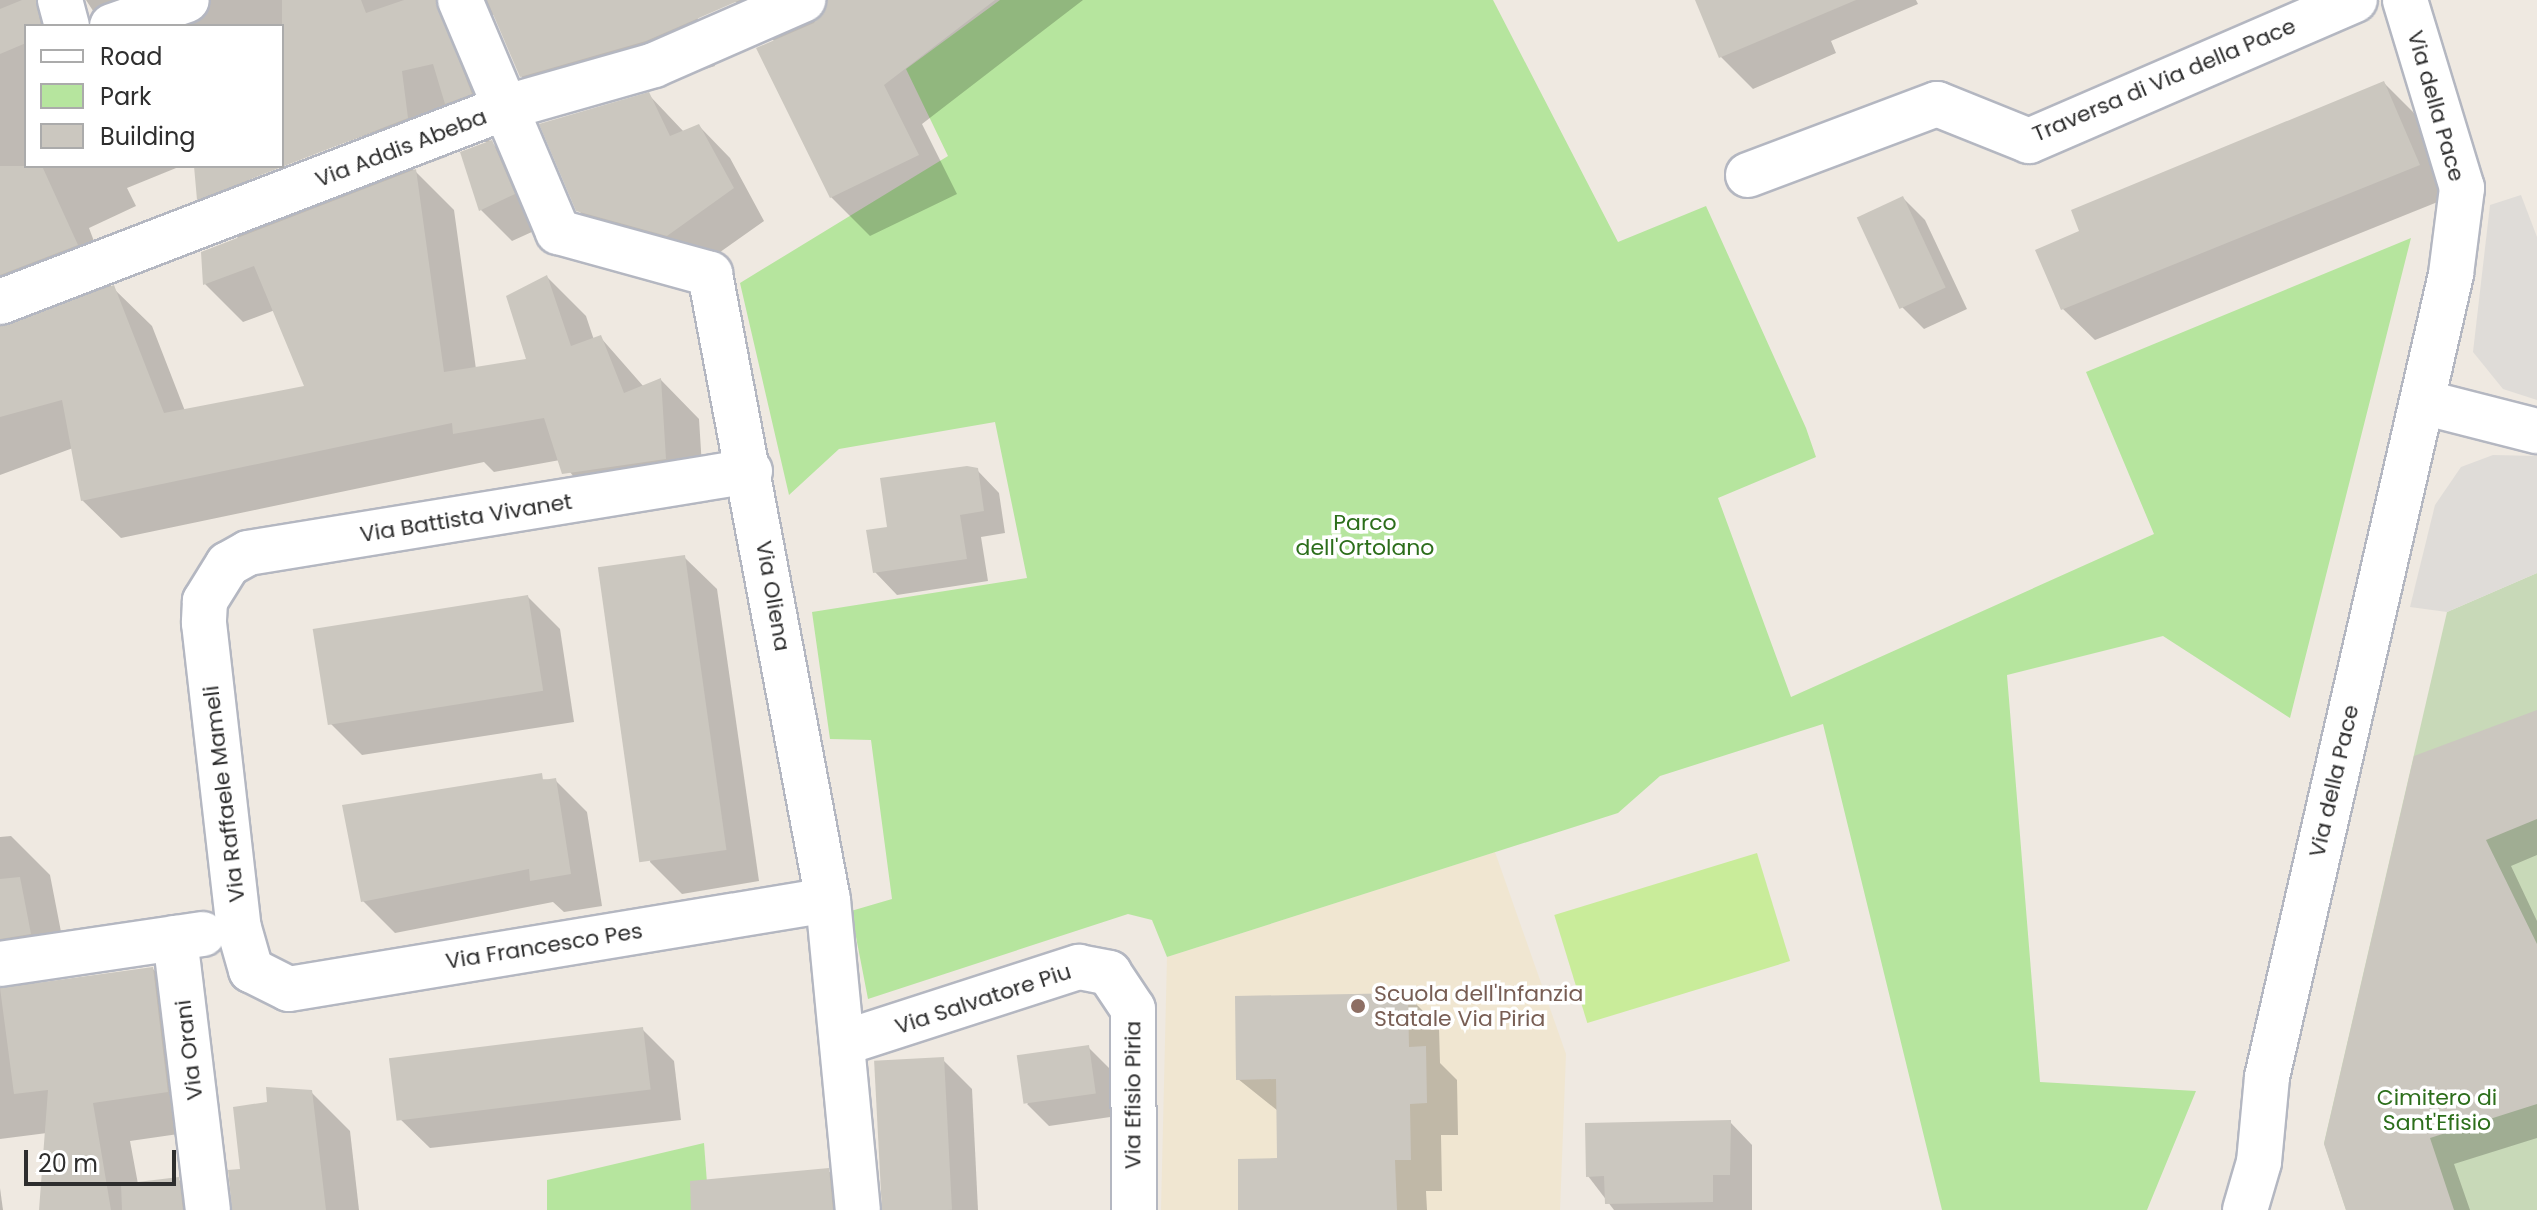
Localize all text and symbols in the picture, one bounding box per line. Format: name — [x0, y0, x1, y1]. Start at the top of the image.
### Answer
street label: Traversa di Via della Pace — [2028, 13, 2300, 147]
legend — [24, 24, 284, 168]
street label: Via della Pace — [2402, 28, 2470, 184]
text: Road — [100, 40, 162, 73]
text: Park — [100, 80, 151, 113]
street label: Via Addis Abeba — [312, 103, 490, 193]
text: Building — [100, 120, 196, 153]
street label: Via Battista Vivanet — [358, 488, 574, 548]
park label: Parco dell'Ortolano — [1296, 509, 1434, 560]
street label: Via Oliena — [750, 539, 796, 653]
street label: Via Raffaele Mameli — [198, 684, 250, 904]
street label: Via della Pace — [2304, 702, 2364, 860]
street label: Via Francesco Pes — [444, 917, 644, 975]
street label: Via Salvatore Piu — [892, 958, 1074, 1040]
place label: Scuola dell'Infanzia Statale Via Piria — [1374, 980, 1583, 1032]
marker: Scuola dell'Infanzia Statale Via Piria — [1349, 997, 1367, 1015]
street label: Via Orani — [170, 998, 208, 1102]
street label: Via Efisio Piria — [1120, 1021, 1146, 1169]
park label: Cimitero di Sant'Efisio — [2377, 1084, 2497, 1136]
scale bar — [28, 1134, 180, 1184]
text: 20 m — [38, 1147, 98, 1180]

